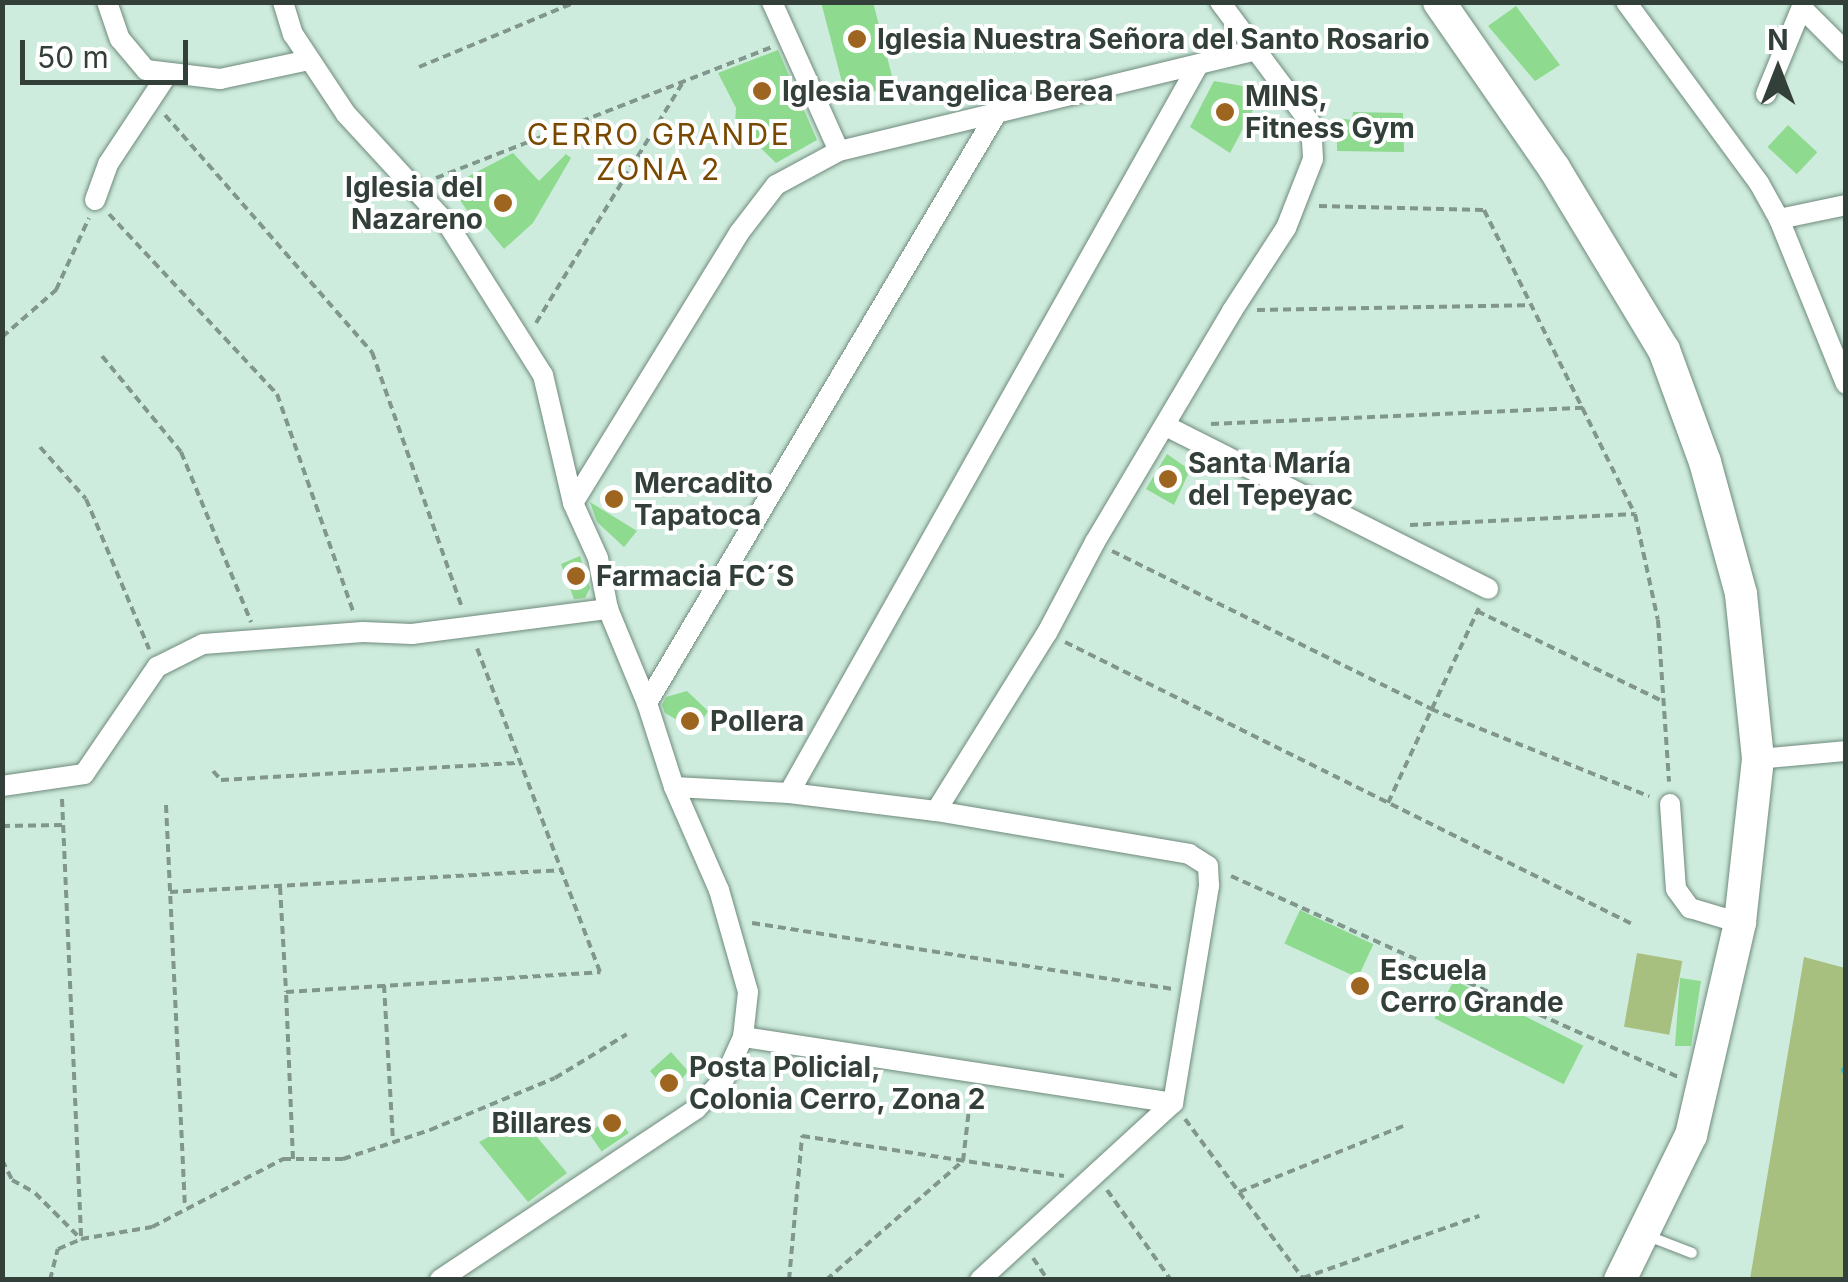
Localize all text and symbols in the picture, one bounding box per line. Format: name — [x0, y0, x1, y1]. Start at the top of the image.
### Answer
scale bar — [25, 20, 192, 82]
north arrow — [1728, 20, 1828, 120]
place label: Iglesia Nuestra Señora del Santo Rosario — [877, 22, 1430, 56]
text: N — [1767, 23, 1789, 57]
marker: Iglesia Nuestra Señora del Santo Rosario — [846, 28, 868, 50]
text: 50 m — [37, 39, 109, 75]
place label: Iglesia Evangelica Berea — [782, 74, 1114, 108]
place label: MINS, Fitness Gym — [1245, 79, 1415, 145]
marker: Iglesia Evangelica Berea — [751, 80, 773, 102]
marker: MINS, Fitness Gym — [1214, 101, 1236, 123]
district label: CERRO GRANDE ZONA 2 — [527, 116, 791, 186]
place label: Iglesia del Nazareno — [345, 170, 483, 236]
marker: Iglesia del Nazareno — [492, 192, 514, 214]
place label: Santa María del Tepeyac — [1188, 446, 1353, 512]
place label: Mercadito Tapatoca — [634, 466, 773, 532]
marker: Santa María del Tepeyac — [1157, 468, 1179, 490]
marker: Mercadito Tapatoca — [603, 488, 625, 510]
place label: Farmacia FC´S — [596, 559, 794, 593]
marker: Farmacia FC´S — [565, 565, 587, 587]
place label: Pollera — [710, 704, 804, 738]
marker: Pollera — [679, 710, 701, 732]
place label: Escuela Cerro Grande — [1380, 953, 1564, 1019]
marker: Escuela Cerro Grande — [1349, 975, 1371, 997]
place label: Posta Policial, Colonia Cerro, Zona 2 — [689, 1050, 986, 1116]
marker: Posta Policial, Colonia Cerro, Zona 2 — [658, 1072, 680, 1094]
place label: Billares — [491, 1106, 592, 1140]
marker: Billares — [601, 1112, 623, 1134]

